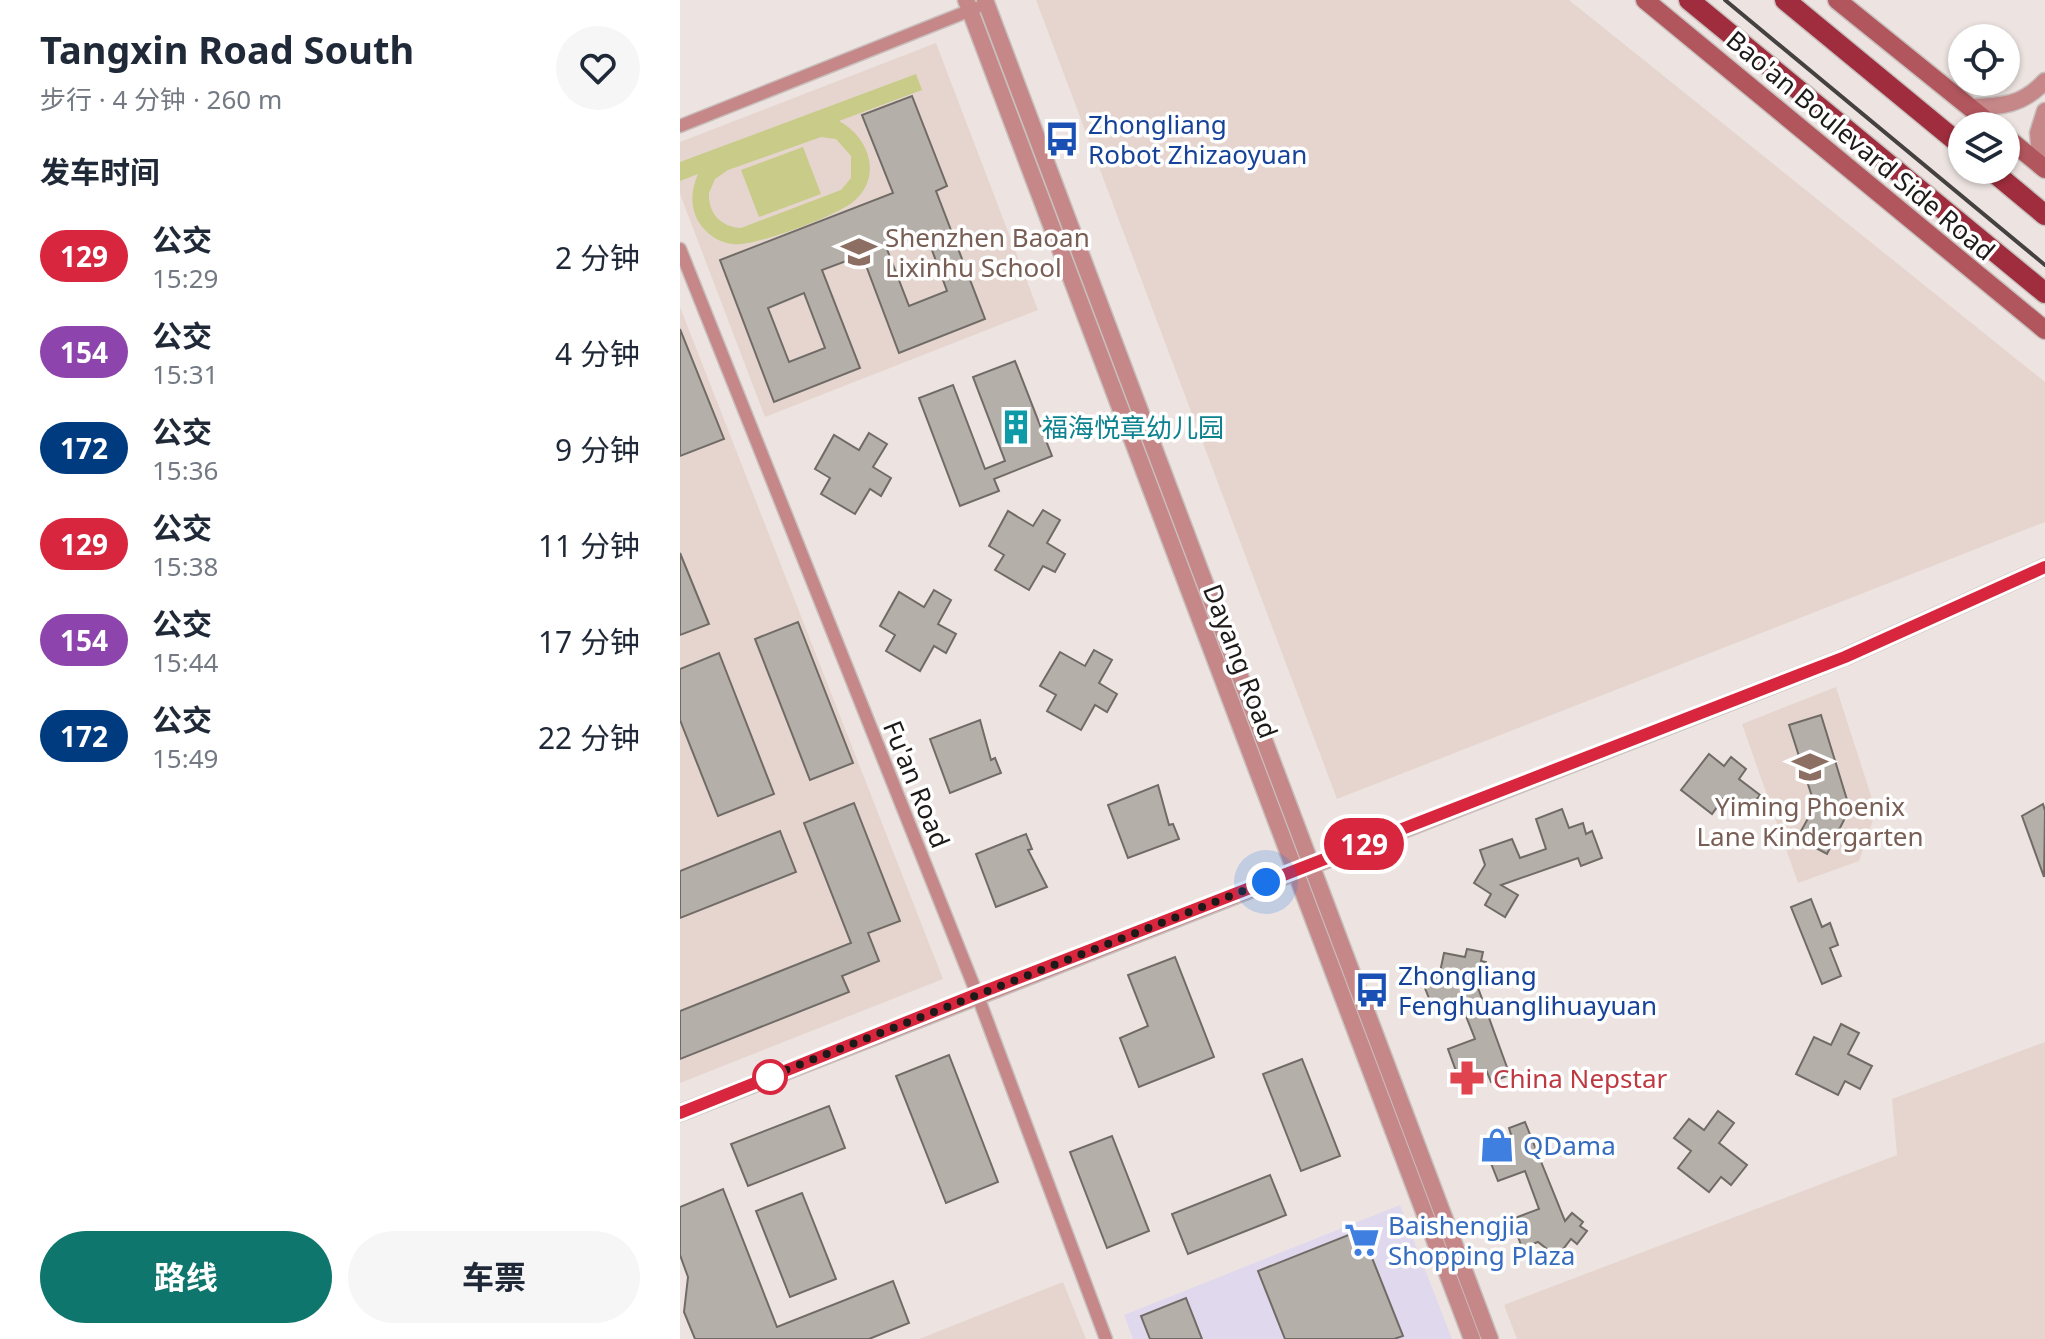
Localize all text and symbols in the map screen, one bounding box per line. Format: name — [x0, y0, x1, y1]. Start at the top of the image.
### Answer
street label: Bao'an Boulevard Side Road — [1719, 22, 2003, 268]
text: Tangxin Road South — [40, 23, 414, 75]
map controls — [1948, 24, 2020, 184]
button: locate — [1948, 24, 2020, 96]
button: heart — [556, 26, 640, 110]
text: 步行 · 4 分钟 · 260 m — [40, 81, 282, 117]
place label: Zhongliang Robot Zhizaoyuan — [1088, 106, 1307, 172]
button: layers — [1948, 112, 2020, 184]
bus stop icon: Zhongliang Robot Zhizaoyuan — [1043, 120, 1081, 158]
text: 发车时间 — [40, 151, 160, 192]
text: 公交 — [152, 219, 212, 260]
place label: Shenzhen Baoan Lixinhu School — [885, 219, 1090, 285]
school or university icon: Shenzhen Baoan Lixinhu School — [840, 233, 878, 271]
text: 129 — [60, 237, 108, 275]
text: 2 分钟 — [555, 237, 640, 278]
text: 15:29 — [152, 260, 218, 296]
text: 公交 — [152, 315, 212, 356]
text: 154 — [60, 333, 108, 371]
text: 4 分钟 — [555, 333, 640, 374]
text: 15:31 — [152, 356, 218, 392]
building icon: 福海悦章幼儿园 — [997, 408, 1035, 446]
place label: 福海悦章幼儿园 — [1042, 409, 1224, 445]
text: 公交 — [152, 411, 212, 452]
text: 172 — [60, 429, 108, 467]
text: 9 分钟 — [555, 429, 640, 470]
text: 15:36 — [152, 452, 218, 488]
text: 公交 — [152, 507, 212, 548]
text: 129 — [60, 525, 108, 563]
text: 11 分钟 — [538, 525, 640, 566]
text: 15:38 — [152, 548, 218, 584]
street label: Dayang Road — [1195, 579, 1287, 743]
text: 公交 — [152, 603, 212, 644]
text: 154 — [60, 621, 108, 659]
text: 17 分钟 — [538, 621, 640, 662]
text: 15:44 — [152, 644, 218, 680]
text: 公交 — [152, 699, 212, 740]
street label: Fu'an Road — [875, 715, 959, 853]
text: 172 — [60, 717, 108, 755]
text: 22 分钟 — [538, 717, 640, 758]
text: 15:49 — [152, 740, 218, 776]
school or university icon: Yiming Phoenix Lane Kindergarten — [1791, 748, 1829, 786]
place label: Yiming Phoenix Lane Kindergarten — [1696, 788, 1924, 854]
line badge: 129 — [1318, 818, 1410, 870]
text: 129 — [1340, 825, 1388, 863]
your location — [1246, 862, 1286, 902]
place label: Zhongliang Fenghuanglihuayuan — [1398, 957, 1657, 1023]
bus stop icon: Zhongliang Fenghuanglihuayuan — [1353, 971, 1391, 1009]
pharmacy icon: China Nepstar — [1448, 1059, 1486, 1097]
unlabelled marker — [753, 1060, 787, 1094]
place label: China Nepstar — [1493, 1060, 1667, 1096]
shop icon: QDama — [1478, 1126, 1516, 1164]
place label: QDama — [1523, 1127, 1616, 1163]
place label: Baishengjia Shopping Plaza — [1388, 1207, 1575, 1273]
supermarket icon: Baishengjia Shopping Plaza — [1343, 1221, 1381, 1259]
button: 路线 — [40, 1231, 332, 1323]
button: 车票 — [348, 1231, 640, 1323]

